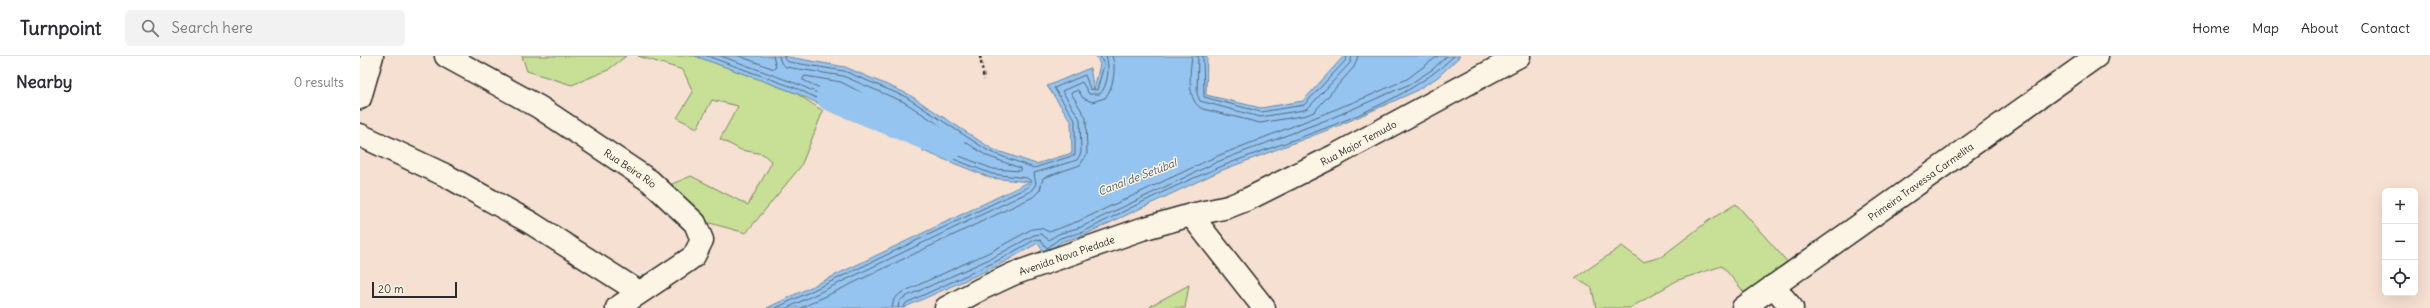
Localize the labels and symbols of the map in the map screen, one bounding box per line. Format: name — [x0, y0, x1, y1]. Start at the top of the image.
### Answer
street label: Rua Major Temudo — [1318, 117, 1399, 168]
street label: Primeira Travessa Carmelita — [1865, 139, 1976, 224]
street label: Rua Beira Rio — [602, 146, 660, 191]
water label: Canal de Setúbal — [1096, 155, 1180, 198]
street label: Avenida Nova Piedade — [1017, 233, 1116, 278]
scale bar — [372, 280, 457, 299]

